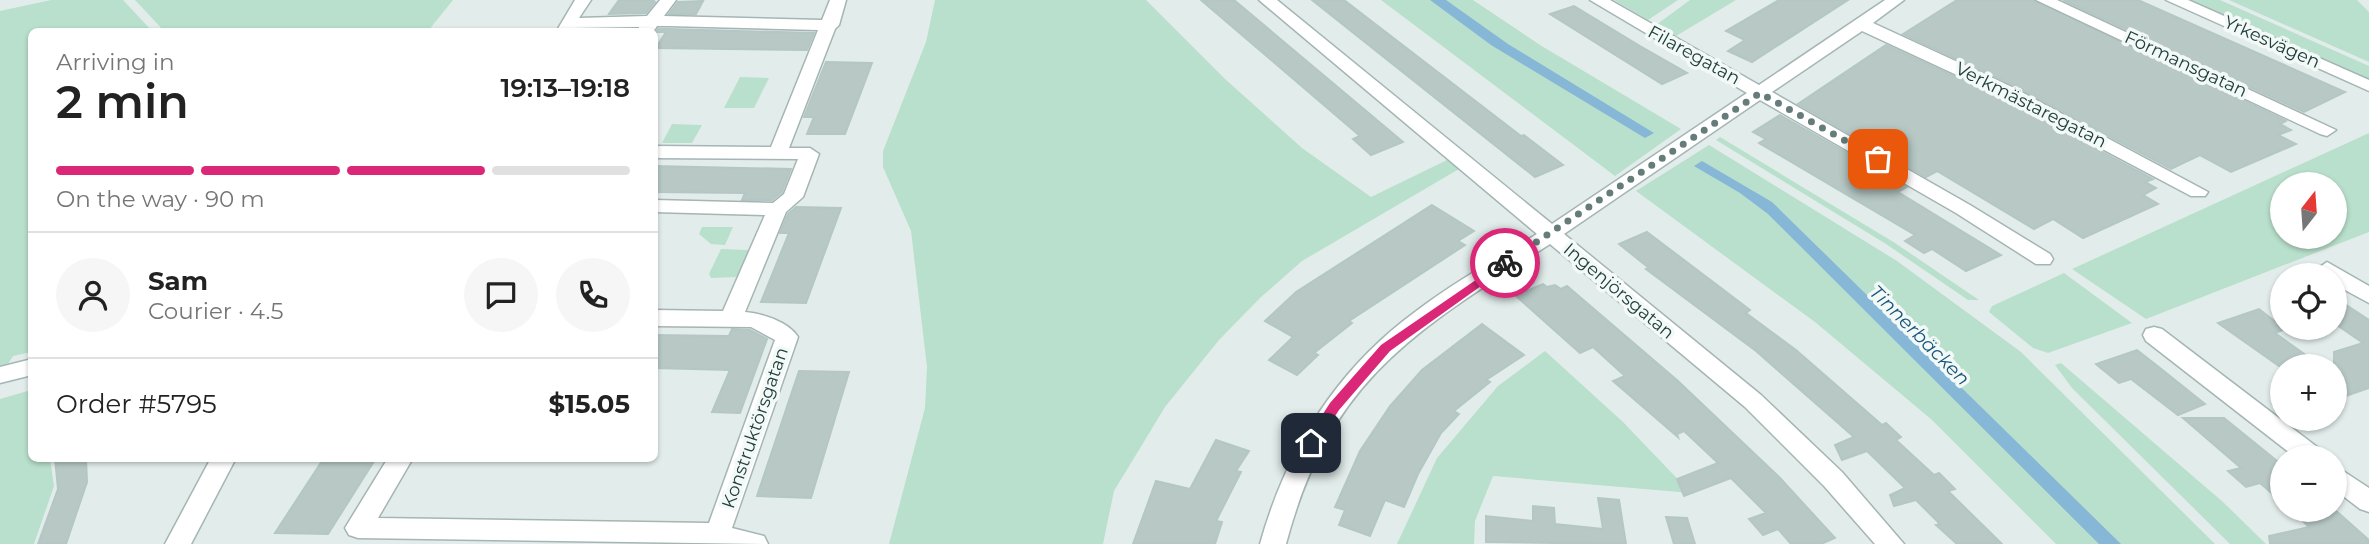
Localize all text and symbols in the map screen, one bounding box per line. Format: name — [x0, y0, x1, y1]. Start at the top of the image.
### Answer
street label: Yrkesvägen — [2220, 11, 2324, 73]
street label: Filaregatan — [1644, 21, 1744, 89]
street label: Förmansgatan — [2121, 26, 2251, 102]
text: Arriving in — [56, 48, 175, 76]
street label: Verkmästaregatan — [1952, 57, 2110, 153]
text: 19:13–19:18 — [501, 72, 630, 104]
text: 2 min — [56, 73, 189, 130]
pin — [1848, 129, 1908, 189]
icon: bag — [1859, 140, 1897, 178]
north arrow — [2270, 172, 2347, 248]
map controls — [2270, 172, 2347, 522]
text: On the way · 90 m — [56, 185, 265, 213]
courier — [1470, 228, 1540, 298]
street label: Ingenjörsgatan — [1559, 238, 1679, 344]
icon: bike — [1486, 244, 1524, 282]
button: person — [56, 258, 130, 332]
button: chat — [464, 258, 538, 332]
button: phone — [556, 258, 630, 332]
button: locate — [2270, 263, 2347, 340]
text: Sam — [148, 265, 208, 297]
water label: Tinnerbäcken — [1865, 280, 1975, 390]
text: Courier · 4.5 — [148, 297, 283, 325]
street label: Konstruktörsgatan — [717, 345, 793, 511]
button: + — [2270, 354, 2347, 431]
text: Order #5795 — [56, 388, 217, 420]
text: $15.05 — [548, 388, 630, 420]
pin — [1281, 413, 1341, 473]
icon: home — [1292, 424, 1330, 462]
button: − — [2270, 445, 2347, 522]

